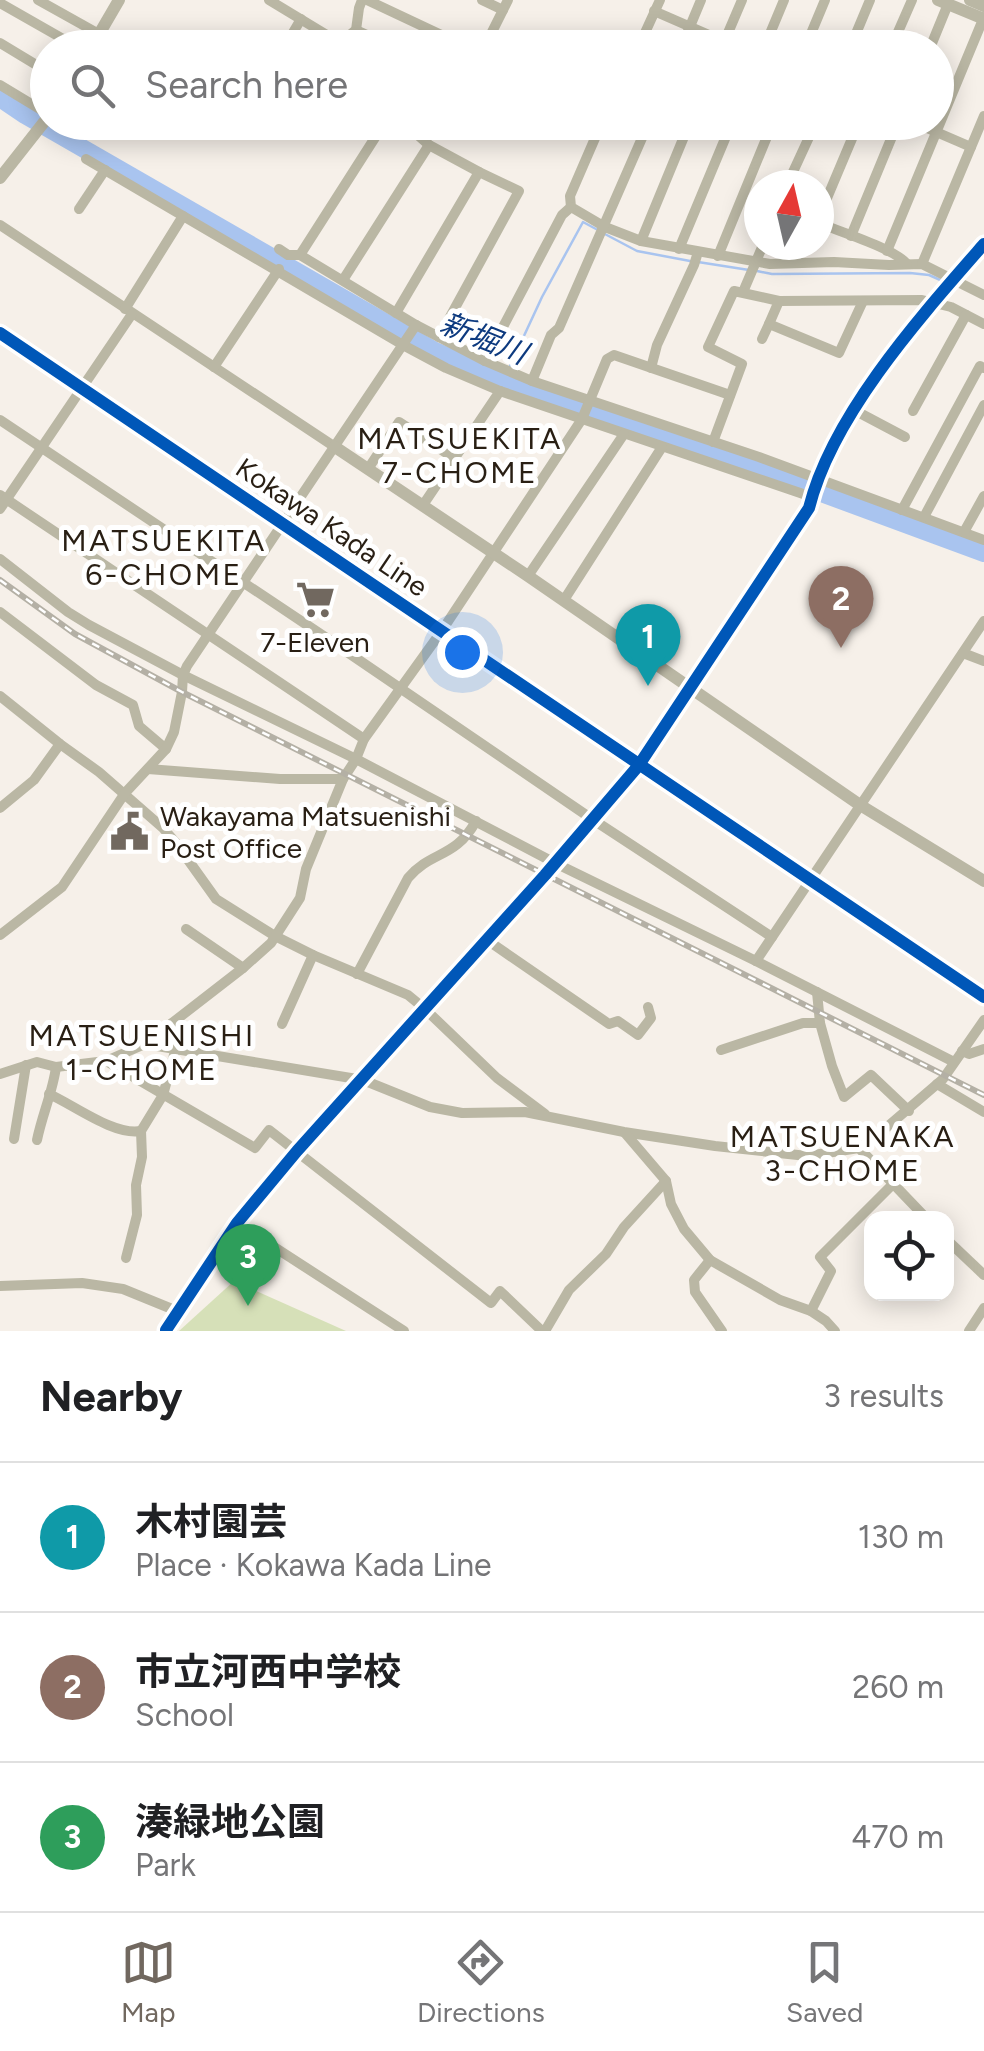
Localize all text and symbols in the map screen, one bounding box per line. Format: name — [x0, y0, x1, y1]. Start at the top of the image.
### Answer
search box — [30, 30, 954, 140]
icon: search — [65, 58, 120, 113]
text: Search here — [145, 62, 348, 108]
north arrow — [744, 170, 834, 260]
water label: 新堀川 — [435, 304, 535, 373]
district label: MATSUEKITA 7-CHOME — [357, 420, 563, 491]
street label: Kokawa Kada Line — [230, 450, 434, 604]
district label: MATSUEKITA 6-CHOME — [61, 522, 267, 593]
pin: 2 — [808, 566, 874, 648]
supermarket icon: 7-Eleven — [294, 578, 336, 620]
pin: 1 — [616, 604, 680, 686]
place label: 7-Eleven — [260, 625, 370, 659]
your location — [437, 627, 488, 678]
place label: Wakayama Matsuenishi Post Office — [160, 799, 451, 865]
public building icon: Wakayama Matsuenishi Post Office — [109, 811, 151, 853]
district label: MATSUENISHI 1-CHOME — [28, 1017, 256, 1088]
district label: MATSUENAKA 3-CHOME — [730, 1118, 956, 1189]
map controls — [864, 1211, 954, 1301]
button: locate — [864, 1211, 954, 1301]
pin: 3 — [216, 1224, 280, 1306]
text: Nearby — [40, 1371, 182, 1422]
text: 3 results — [824, 1377, 944, 1415]
text: 木村園芸 — [135, 1499, 287, 1545]
text: 1 — [66, 1518, 79, 1556]
text: 130 m — [858, 1518, 944, 1556]
text: Place · Kokawa Kada Line — [135, 1546, 492, 1584]
text: 市立河西中学校 — [135, 1649, 401, 1695]
text: 2 — [63, 1668, 82, 1706]
text: 260 m — [852, 1668, 944, 1706]
text: School — [135, 1696, 234, 1734]
text: 湊緑地公園 — [135, 1799, 325, 1845]
text: 3 — [64, 1818, 81, 1856]
text: 470 m — [851, 1818, 944, 1856]
text: Park — [135, 1846, 196, 1884]
tab: Map — [121, 1935, 176, 2029]
tab: Directions — [417, 1935, 545, 2029]
tab: Saved — [786, 1935, 863, 2029]

